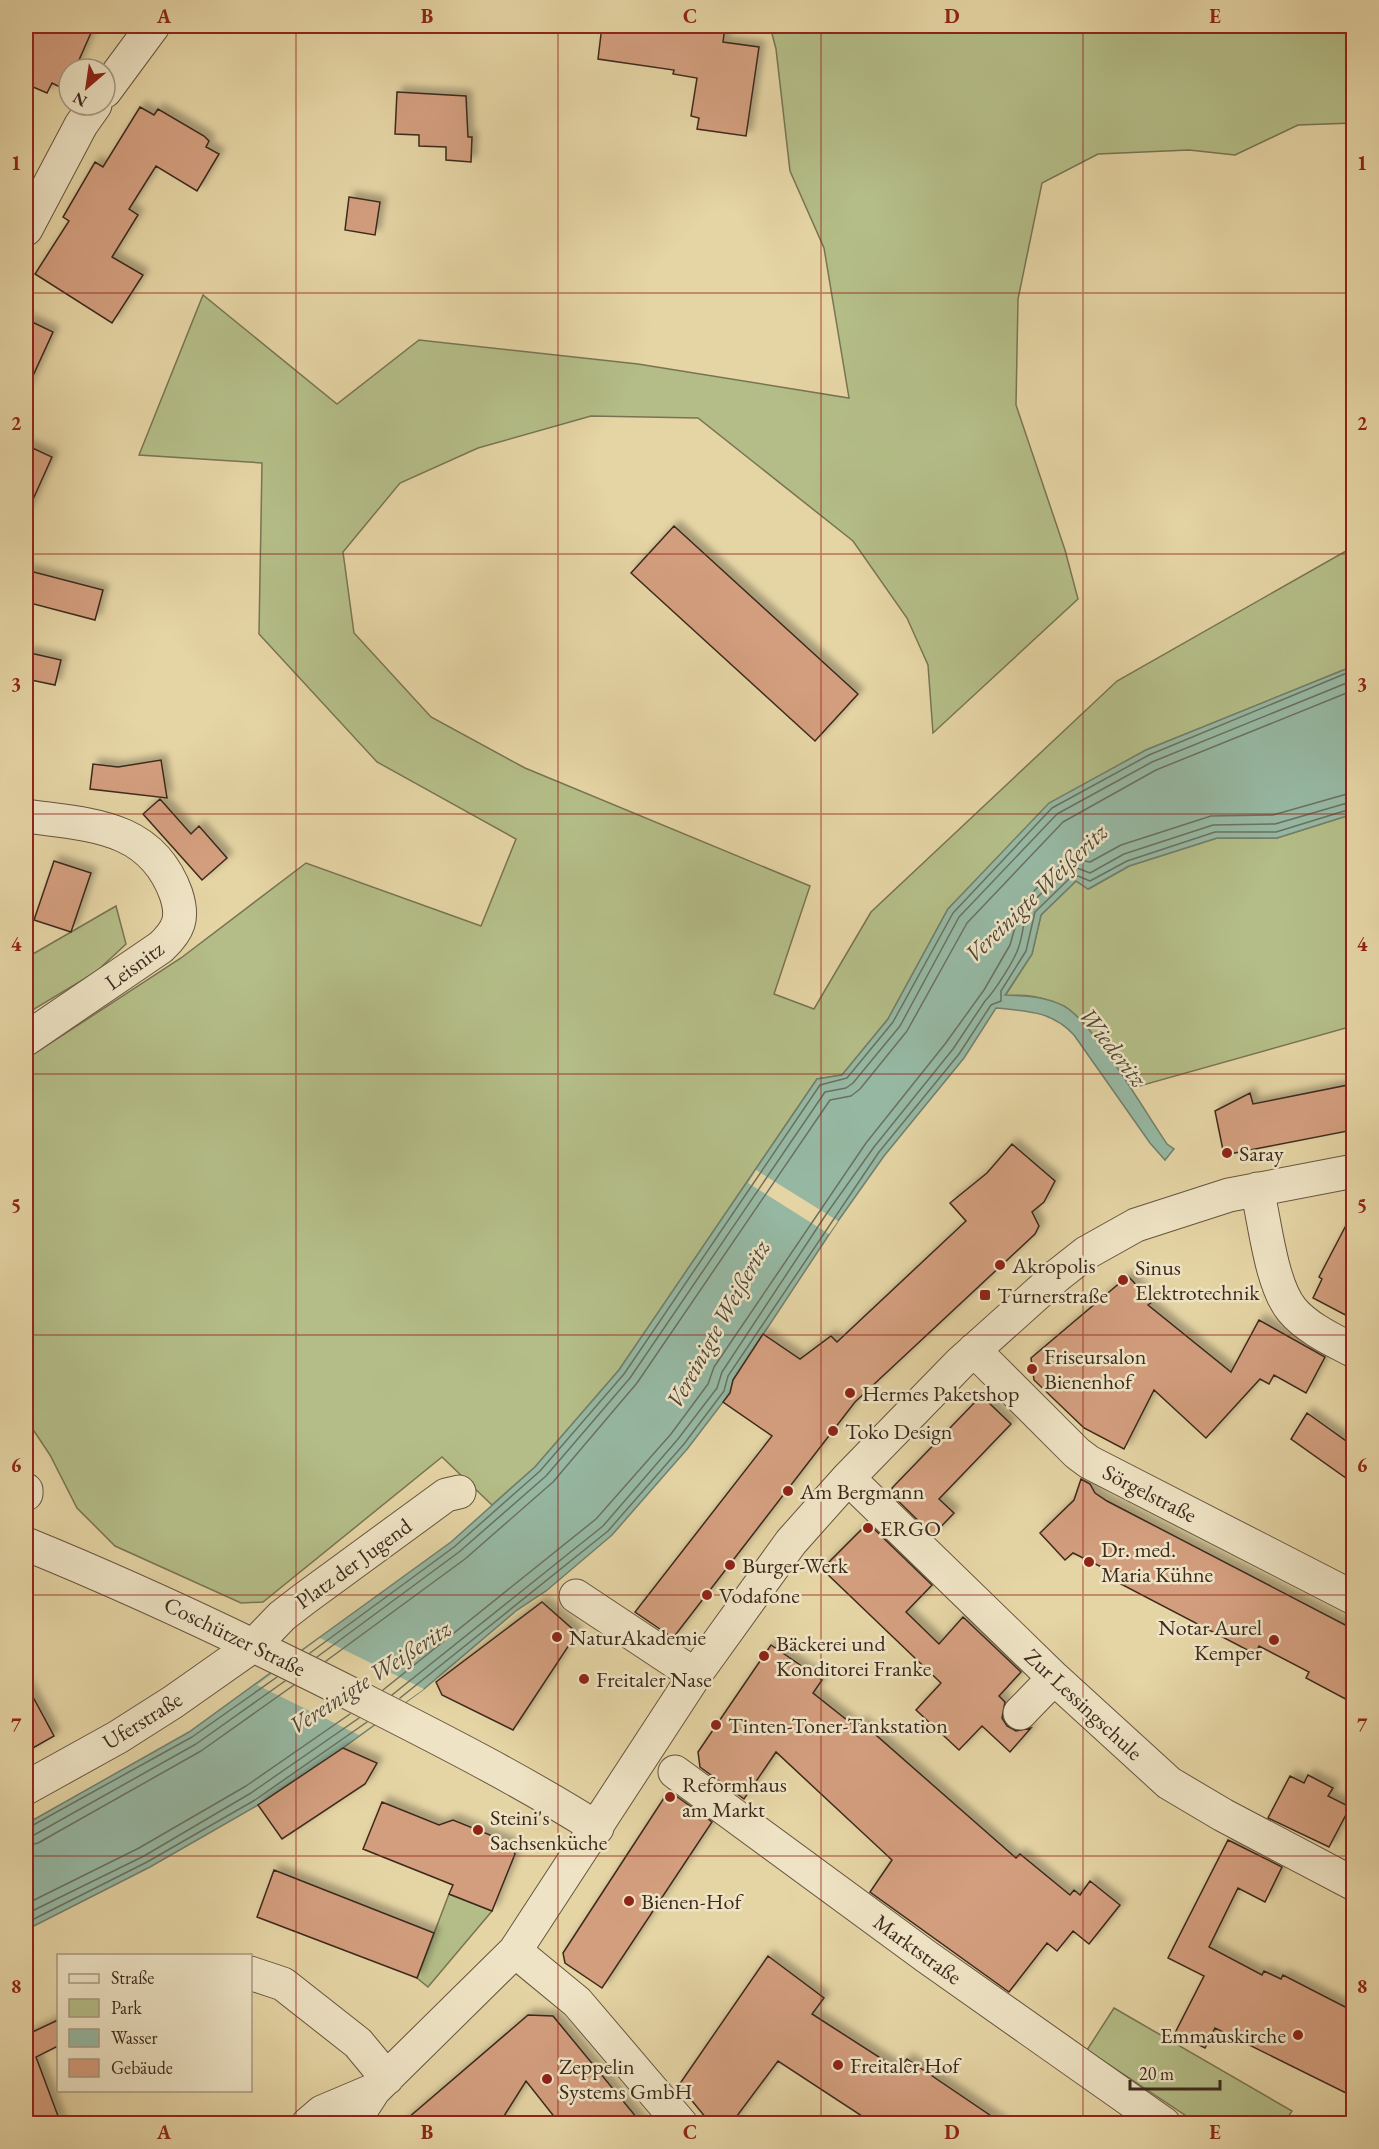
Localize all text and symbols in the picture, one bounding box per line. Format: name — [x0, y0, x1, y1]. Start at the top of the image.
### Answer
text: A — [156, 3, 172, 29]
text: B — [421, 3, 433, 29]
text: C — [683, 3, 697, 29]
text: D — [944, 3, 960, 29]
text: E — [1209, 3, 1221, 29]
north arrow — [57, 57, 117, 117]
text: N — [69, 87, 91, 112]
text: 1 — [11, 150, 21, 176]
text: 1 — [1357, 150, 1367, 176]
text: 2 — [11, 410, 22, 436]
text: 2 — [1357, 410, 1368, 436]
text: 3 — [11, 671, 21, 697]
text: 3 — [1357, 671, 1367, 697]
water label: Vereinigte Weißeritz — [957, 816, 1114, 969]
text: 4 — [11, 931, 22, 957]
text: 4 — [1357, 931, 1368, 957]
street label: Leisnitz — [99, 934, 170, 997]
water label: Wiederitz — [1072, 1000, 1154, 1093]
place label: Saray — [1239, 1139, 1284, 1168]
marker: Saray — [1220, 1146, 1234, 1160]
text: 5 — [11, 1192, 21, 1218]
text: 5 — [1357, 1192, 1367, 1218]
water label: Vereinigte Weißeritz — [659, 1234, 777, 1413]
place label: Akropolis — [1011, 1251, 1096, 1280]
place label: Sinus Elektrotechnik — [1135, 1253, 1260, 1307]
marker: Akropolis — [993, 1258, 1007, 1272]
marker: Sinus Elektrotechnik — [1116, 1273, 1130, 1287]
place label: Turnerstraße — [997, 1281, 1108, 1310]
marker: Turnerstraße — [978, 1288, 992, 1302]
place label: Friseursalon Bienenhof — [1044, 1342, 1147, 1396]
marker: Friseursalon Bienenhof — [1025, 1362, 1039, 1376]
place label: Hermes Paketshop — [862, 1379, 1019, 1408]
marker: Hermes Paketshop — [843, 1386, 857, 1400]
place label: Toko Design — [845, 1417, 953, 1446]
marker: Toko Design — [826, 1424, 840, 1438]
text: 6 — [11, 1452, 22, 1478]
text: 6 — [1357, 1452, 1368, 1478]
street label: Sörgelstraße — [1098, 1457, 1202, 1530]
place label: Am Bergmann — [799, 1477, 925, 1506]
marker: Am Bergmann — [781, 1484, 795, 1498]
street label: Platz der Jugend — [289, 1511, 418, 1615]
place label: ERGO — [880, 1514, 941, 1543]
marker: ERGO — [861, 1521, 875, 1535]
place label: Dr. med. Maria Kühne — [1101, 1535, 1214, 1589]
place label: Burger-Werk — [742, 1551, 849, 1580]
marker: Dr. med. Maria Kühne — [1082, 1555, 1096, 1569]
marker: Burger-Werk — [723, 1558, 737, 1572]
place label: Vodafone — [719, 1581, 800, 1610]
marker: Vodafone — [700, 1588, 714, 1602]
street label: Coschützer Straße — [159, 1590, 311, 1683]
water label: Vereinigte Weißeritz — [283, 1612, 457, 1741]
place label: Notar Aurel Kemper — [1158, 1613, 1263, 1667]
place label: NaturAkademie — [569, 1623, 707, 1652]
place label: Bäckerei und Konditorei Franke — [776, 1629, 932, 1683]
marker: NaturAkademie — [550, 1630, 564, 1644]
marker: Notar Aurel Kemper — [1267, 1633, 1281, 1647]
street label: Zur Lessingschule — [1018, 1642, 1149, 1767]
marker: Bäckerei und Konditorei Franke — [757, 1649, 771, 1663]
place label: Freitaler Nase — [596, 1665, 712, 1694]
marker: Freitaler Nase — [577, 1672, 591, 1686]
street label: Uferstraße — [97, 1684, 188, 1756]
place label: Tinten-Toner-Tankstation — [728, 1711, 948, 1740]
text: 7 — [11, 1712, 22, 1738]
text: 7 — [1357, 1712, 1368, 1738]
marker: Tinten-Toner-Tankstation — [709, 1718, 723, 1732]
place label: Reformhaus am Markt — [682, 1770, 787, 1824]
marker: Reformhaus am Markt — [663, 1790, 677, 1804]
place label: Steini's Sachsenküche — [490, 1803, 608, 1857]
marker: Steini's Sachsenküche — [471, 1823, 485, 1837]
place label: Bienen-Hof — [641, 1887, 744, 1916]
marker: Bienen-Hof — [622, 1894, 636, 1908]
street label: Marktstraße — [868, 1908, 968, 1992]
legend — [57, 1954, 252, 2092]
text: Straße — [111, 1966, 154, 1989]
text: 8 — [11, 1973, 21, 1999]
text: 8 — [1357, 1973, 1367, 1999]
text: Park — [111, 1996, 142, 2019]
place label: Emmauskirche — [1160, 2021, 1286, 2050]
text: Wasser — [111, 2026, 158, 2049]
marker: Emmauskirche — [1291, 2028, 1305, 2042]
place label: Freitaler Hof — [850, 2051, 963, 2080]
place label: Zeppelin Systems GmbH — [559, 2052, 692, 2106]
scale bar — [1130, 2053, 1220, 2091]
text: Gebäude — [111, 2056, 173, 2079]
marker: Freitaler Hof — [831, 2058, 845, 2072]
text: 20 m — [1139, 2062, 1174, 2085]
marker: Zeppelin Systems GmbH — [540, 2072, 554, 2086]
text: A — [156, 2119, 172, 2145]
text: B — [421, 2119, 433, 2145]
text: C — [683, 2119, 697, 2145]
text: D — [944, 2119, 960, 2145]
text: E — [1209, 2119, 1221, 2145]

